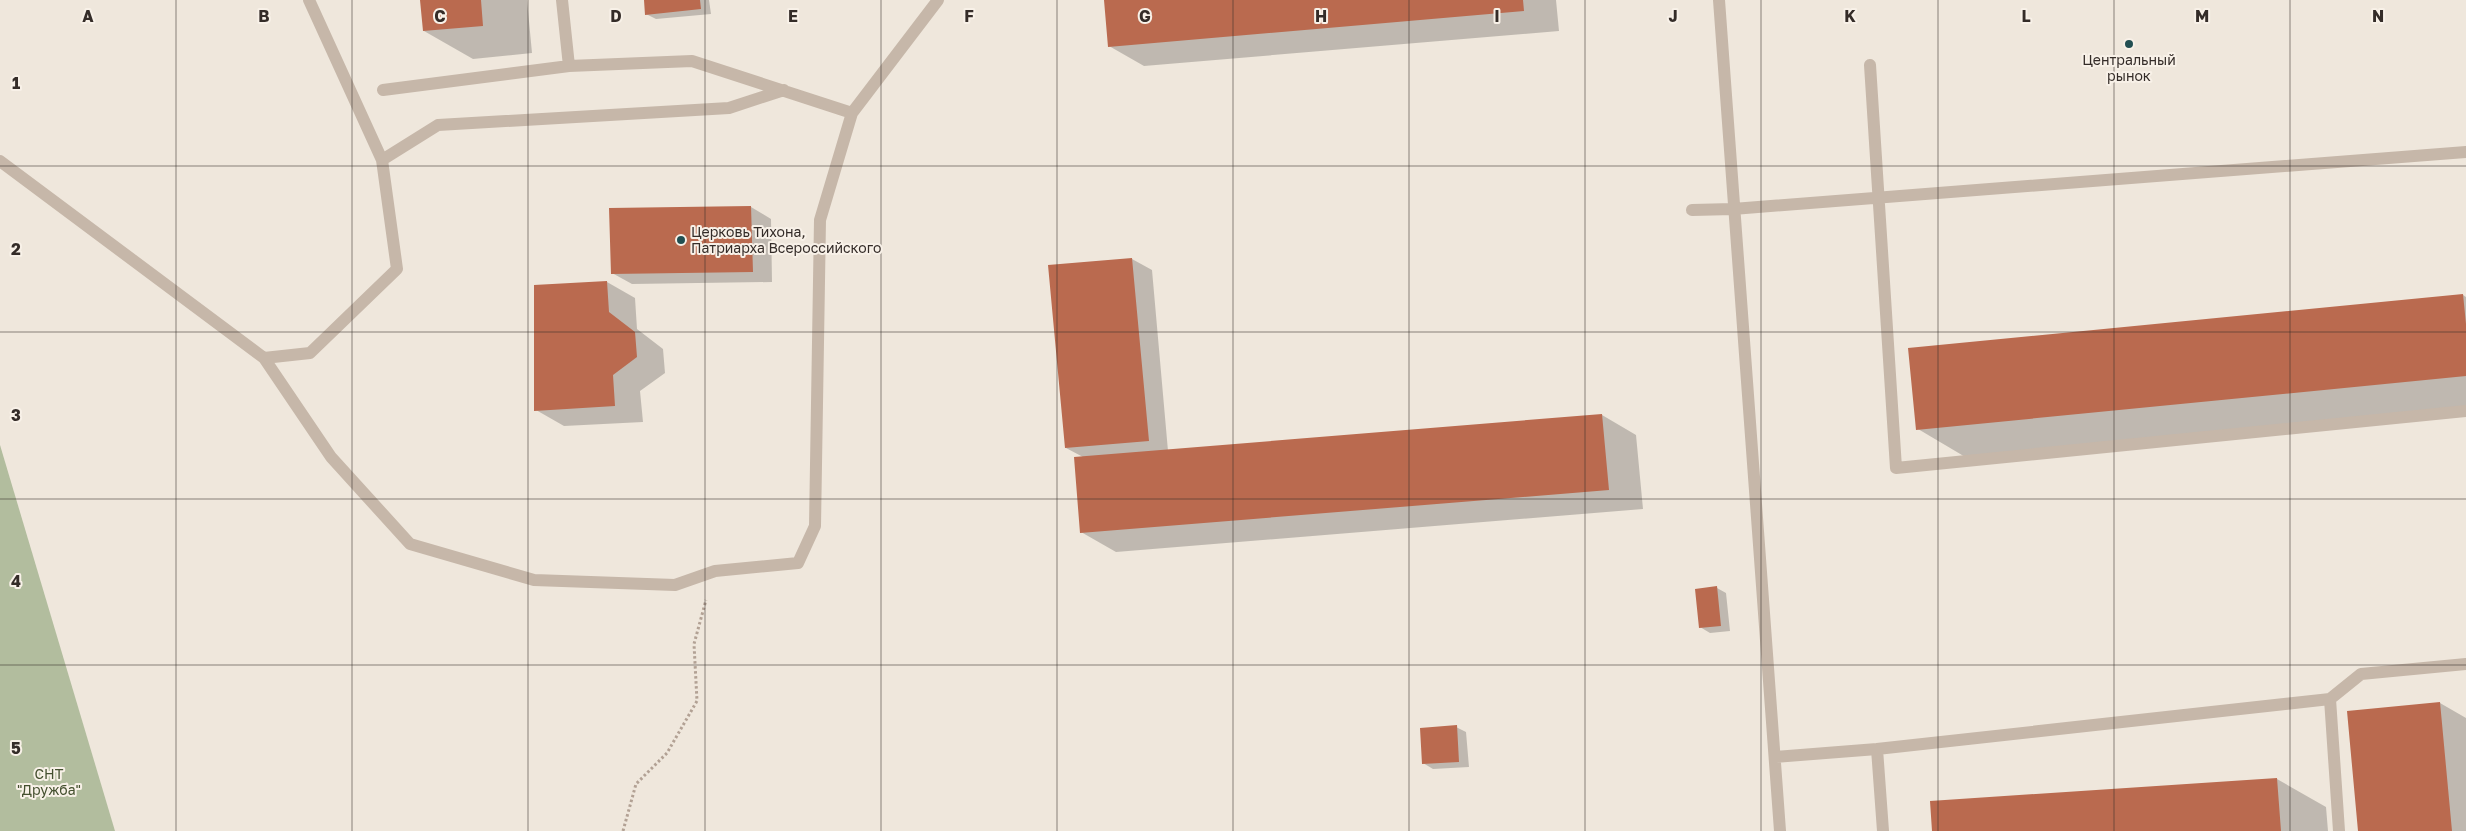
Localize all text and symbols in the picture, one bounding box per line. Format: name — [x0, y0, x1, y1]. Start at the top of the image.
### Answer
text: A — [82, 6, 94, 26]
text: B — [258, 6, 270, 26]
text: C — [434, 6, 446, 26]
text: D — [610, 6, 622, 26]
text: E — [788, 6, 798, 26]
text: F — [964, 6, 974, 26]
text: G — [1139, 6, 1151, 26]
text: H — [1315, 6, 1327, 26]
text: I — [1494, 6, 1500, 26]
text: J — [1668, 6, 1678, 26]
text: K — [1844, 6, 1856, 26]
text: L — [2021, 6, 2031, 26]
text: M — [2195, 6, 2209, 26]
text: N — [2372, 6, 2384, 26]
marker: Центральный рынок — [2123, 38, 2135, 50]
place label: Центральный рынок — [2082, 51, 2176, 84]
text: 1 — [12, 73, 20, 93]
place label: Церковь Тихона, Патриарха Всероссийского — [691, 223, 881, 256]
marker: Церковь Тихона, Патриарха Всероссийского — [675, 234, 687, 246]
text: 2 — [11, 239, 21, 259]
text: 3 — [11, 405, 21, 425]
text: 4 — [11, 571, 21, 591]
text: 5 — [11, 738, 21, 758]
park label: СНТ "Дружба" — [17, 765, 81, 798]

